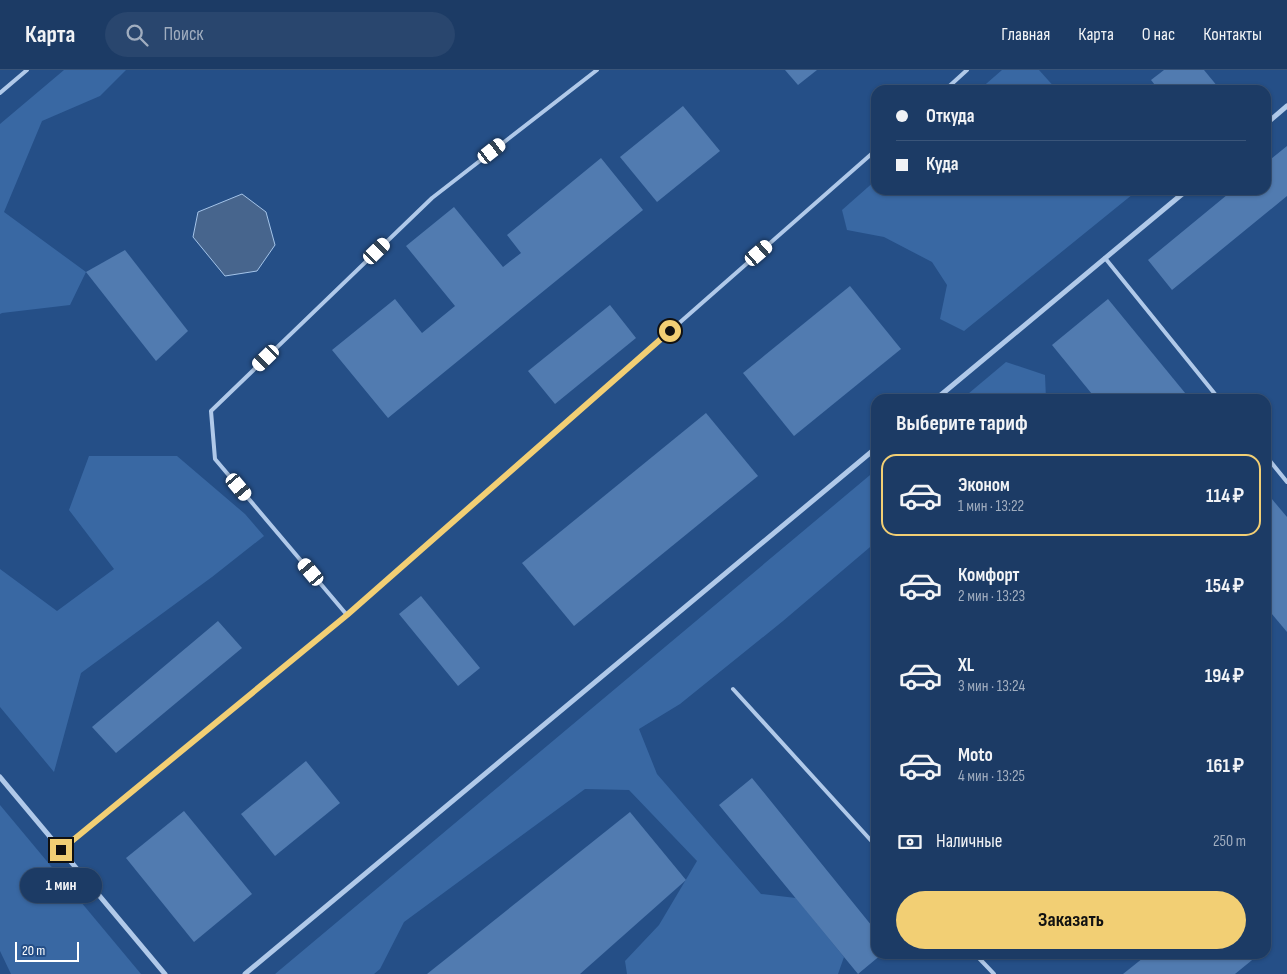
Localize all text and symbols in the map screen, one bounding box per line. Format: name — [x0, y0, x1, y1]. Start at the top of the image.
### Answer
search box — [105, 12, 455, 57]
text: Карта — [25, 20, 75, 49]
icon: search — [123, 21, 151, 49]
text: Поиск — [163, 23, 204, 46]
text: Главная — [1001, 24, 1050, 45]
text: Карта — [1078, 24, 1114, 45]
text: О нас — [1142, 24, 1175, 45]
text: Контакты — [1203, 24, 1262, 45]
text: Откуда — [926, 105, 975, 128]
car — [475, 136, 508, 166]
text: Куда — [926, 153, 959, 176]
car — [360, 235, 393, 267]
car — [742, 237, 775, 269]
route start — [659, 320, 681, 342]
car — [249, 342, 282, 374]
text: Выберите тариф — [896, 410, 1028, 437]
car — [223, 471, 254, 503]
icon: car — [898, 473, 943, 518]
text: Эконом — [958, 474, 1010, 497]
text: 114 ₽ — [1206, 485, 1244, 508]
text: 1 мин · 13:22 — [958, 497, 1024, 516]
car — [295, 556, 326, 588]
icon: car — [898, 563, 943, 608]
text: Комфорт — [958, 564, 1020, 587]
text: 154 ₽ — [1205, 575, 1244, 598]
text: 2 мин · 13:23 — [958, 587, 1025, 606]
icon: car — [898, 653, 943, 698]
text: XL — [958, 654, 974, 677]
text: 194 ₽ — [1205, 665, 1244, 688]
text: 3 мин · 13:24 — [958, 677, 1025, 696]
icon: car — [898, 743, 943, 788]
text: Moto — [958, 744, 993, 767]
text: 161 ₽ — [1206, 755, 1244, 778]
text: 4 мин · 13:25 — [958, 767, 1025, 786]
icon: cash — [896, 828, 924, 856]
text: Наличные — [936, 830, 1002, 853]
text: 250 m — [1213, 832, 1246, 851]
route end — [50, 839, 72, 861]
callout: 1 мин — [20, 868, 102, 902]
text: 1 мин — [45, 876, 77, 895]
button: Заказать — [896, 891, 1246, 949]
scale bar — [15, 939, 79, 962]
text: 20 m — [22, 942, 45, 959]

